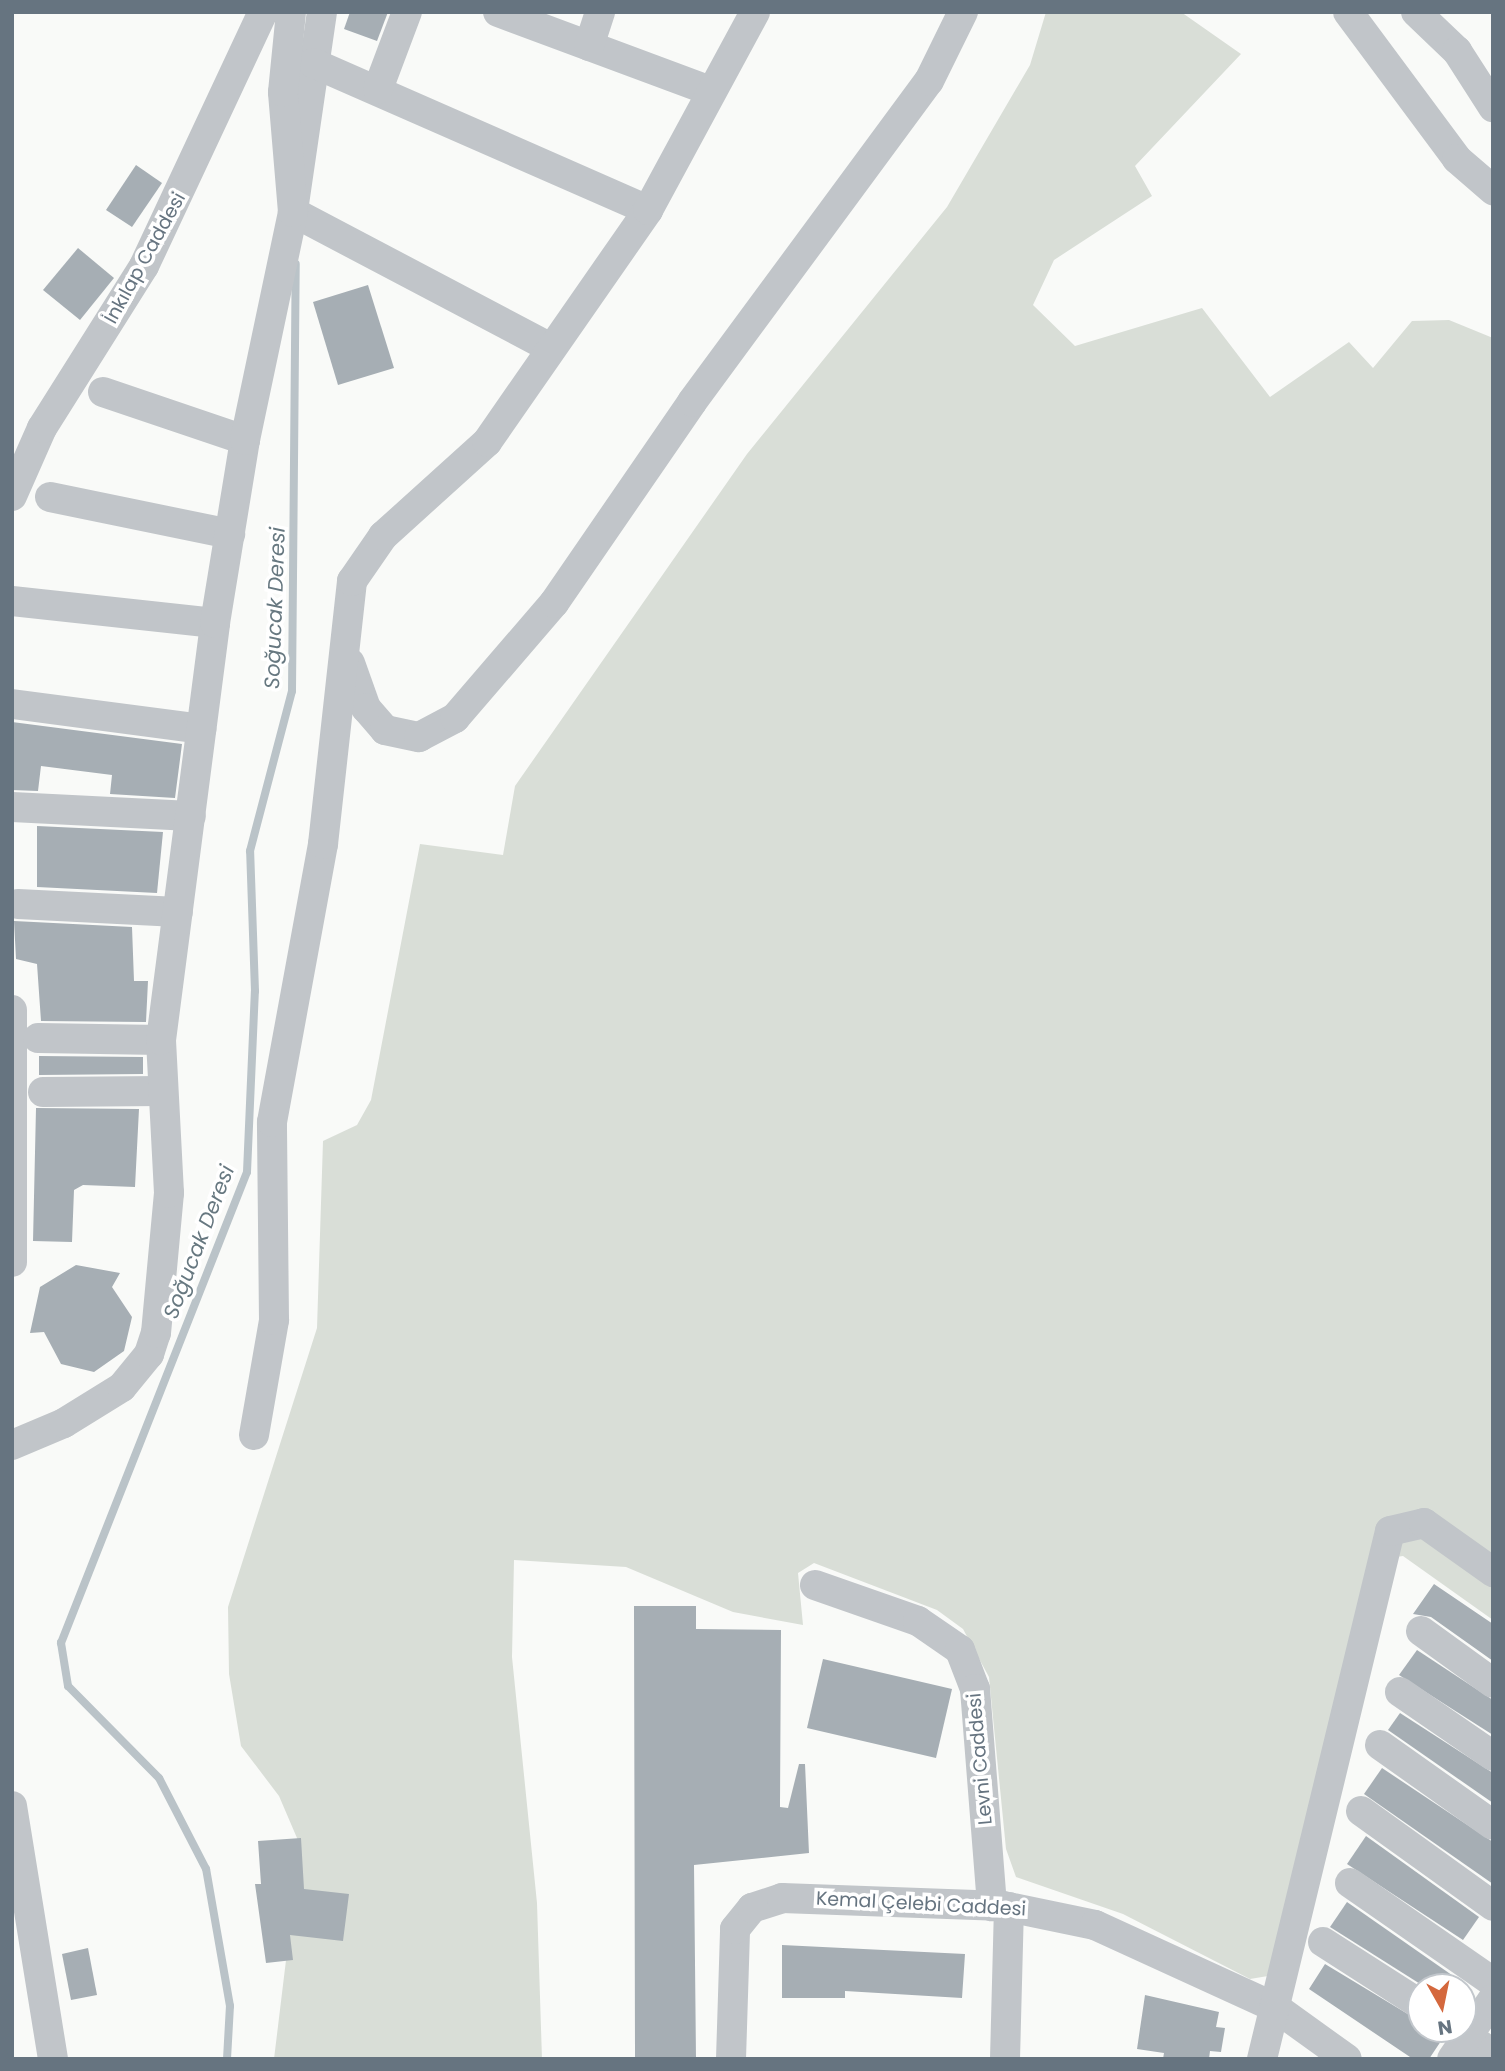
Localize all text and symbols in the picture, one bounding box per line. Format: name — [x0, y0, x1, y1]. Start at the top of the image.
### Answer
street label: İnkılap Caddesi — [100, 188, 190, 328]
water label: Soğucak Deresi — [260, 527, 290, 689]
water label: Soğucak Deresi — [158, 1162, 240, 1322]
street label: Levni Caddesi — [963, 1692, 997, 1826]
street label: Kemal Çelebi Caddesi — [815, 1887, 1027, 1921]
north arrow — [1407, 1973, 1477, 2043]
text: N — [1436, 2013, 1454, 2042]

